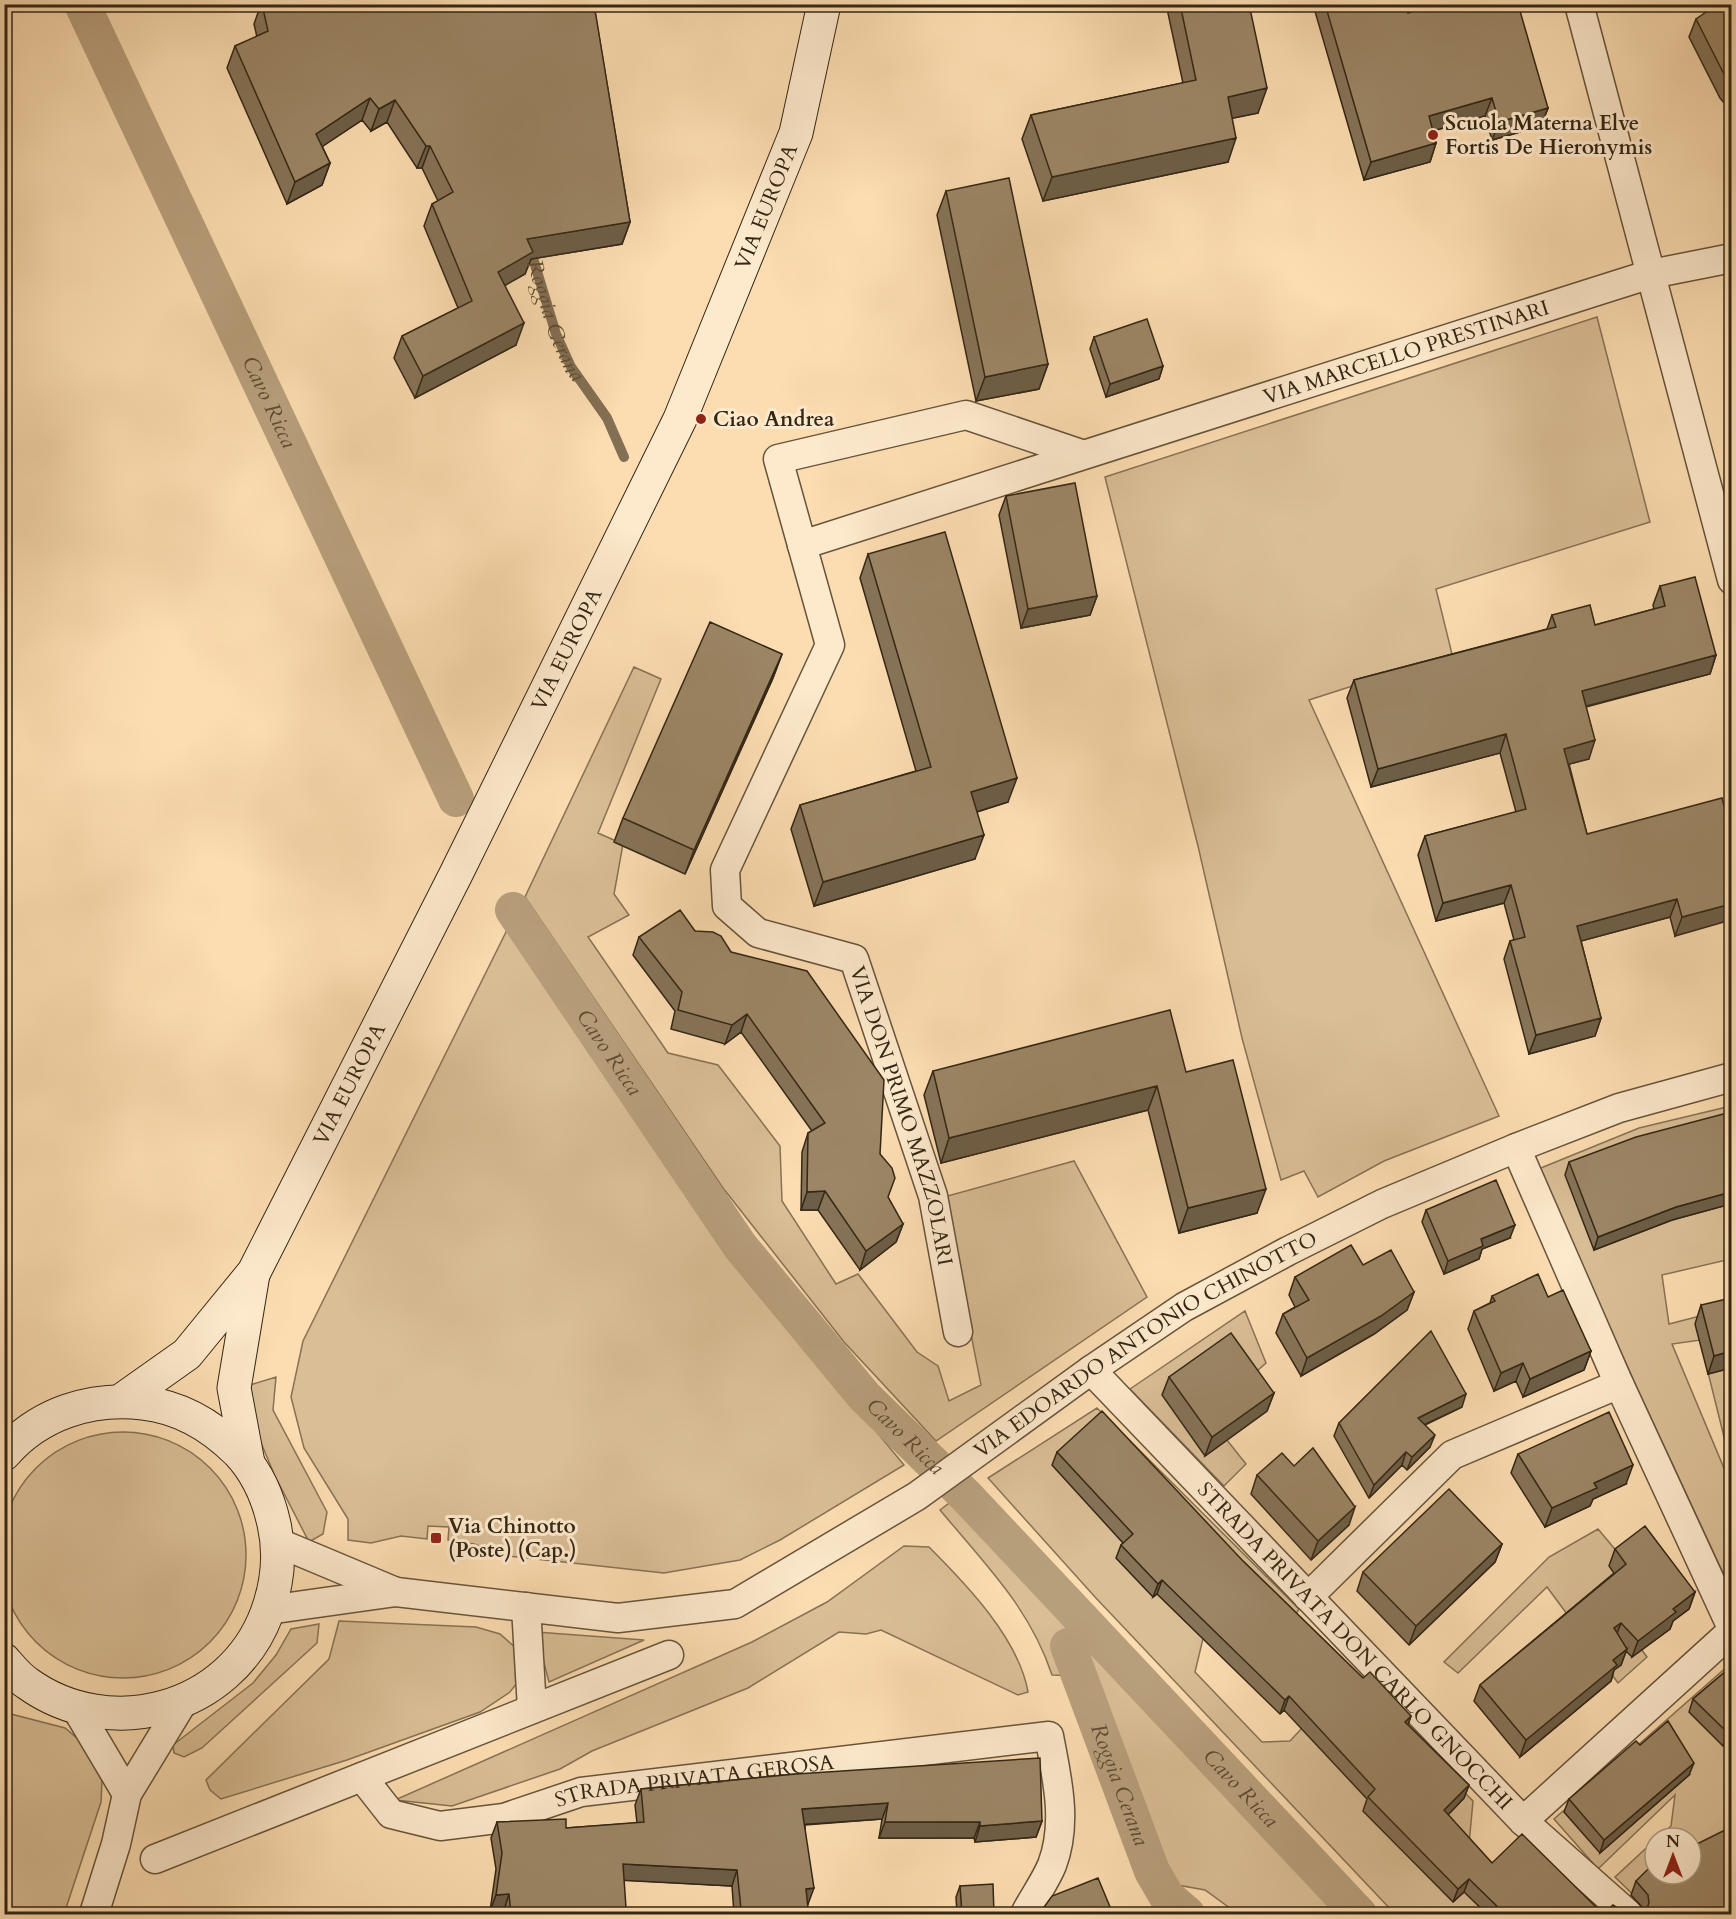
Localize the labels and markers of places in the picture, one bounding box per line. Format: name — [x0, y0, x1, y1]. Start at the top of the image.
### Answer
place label: Scuola Materna Elve Fortis De Hieronymis — [1445, 109, 1652, 162]
marker: Scuola Materna Elve Fortis De Hieronymis — [1426, 128, 1440, 142]
place label: Ciao Andrea — [713, 405, 835, 434]
marker: Ciao Andrea — [694, 412, 708, 426]
place label: Via Chinotto (Poste) (Cap.) — [448, 1512, 577, 1565]
marker: Via Chinotto (Poste) (Cap.) — [429, 1531, 443, 1545]

